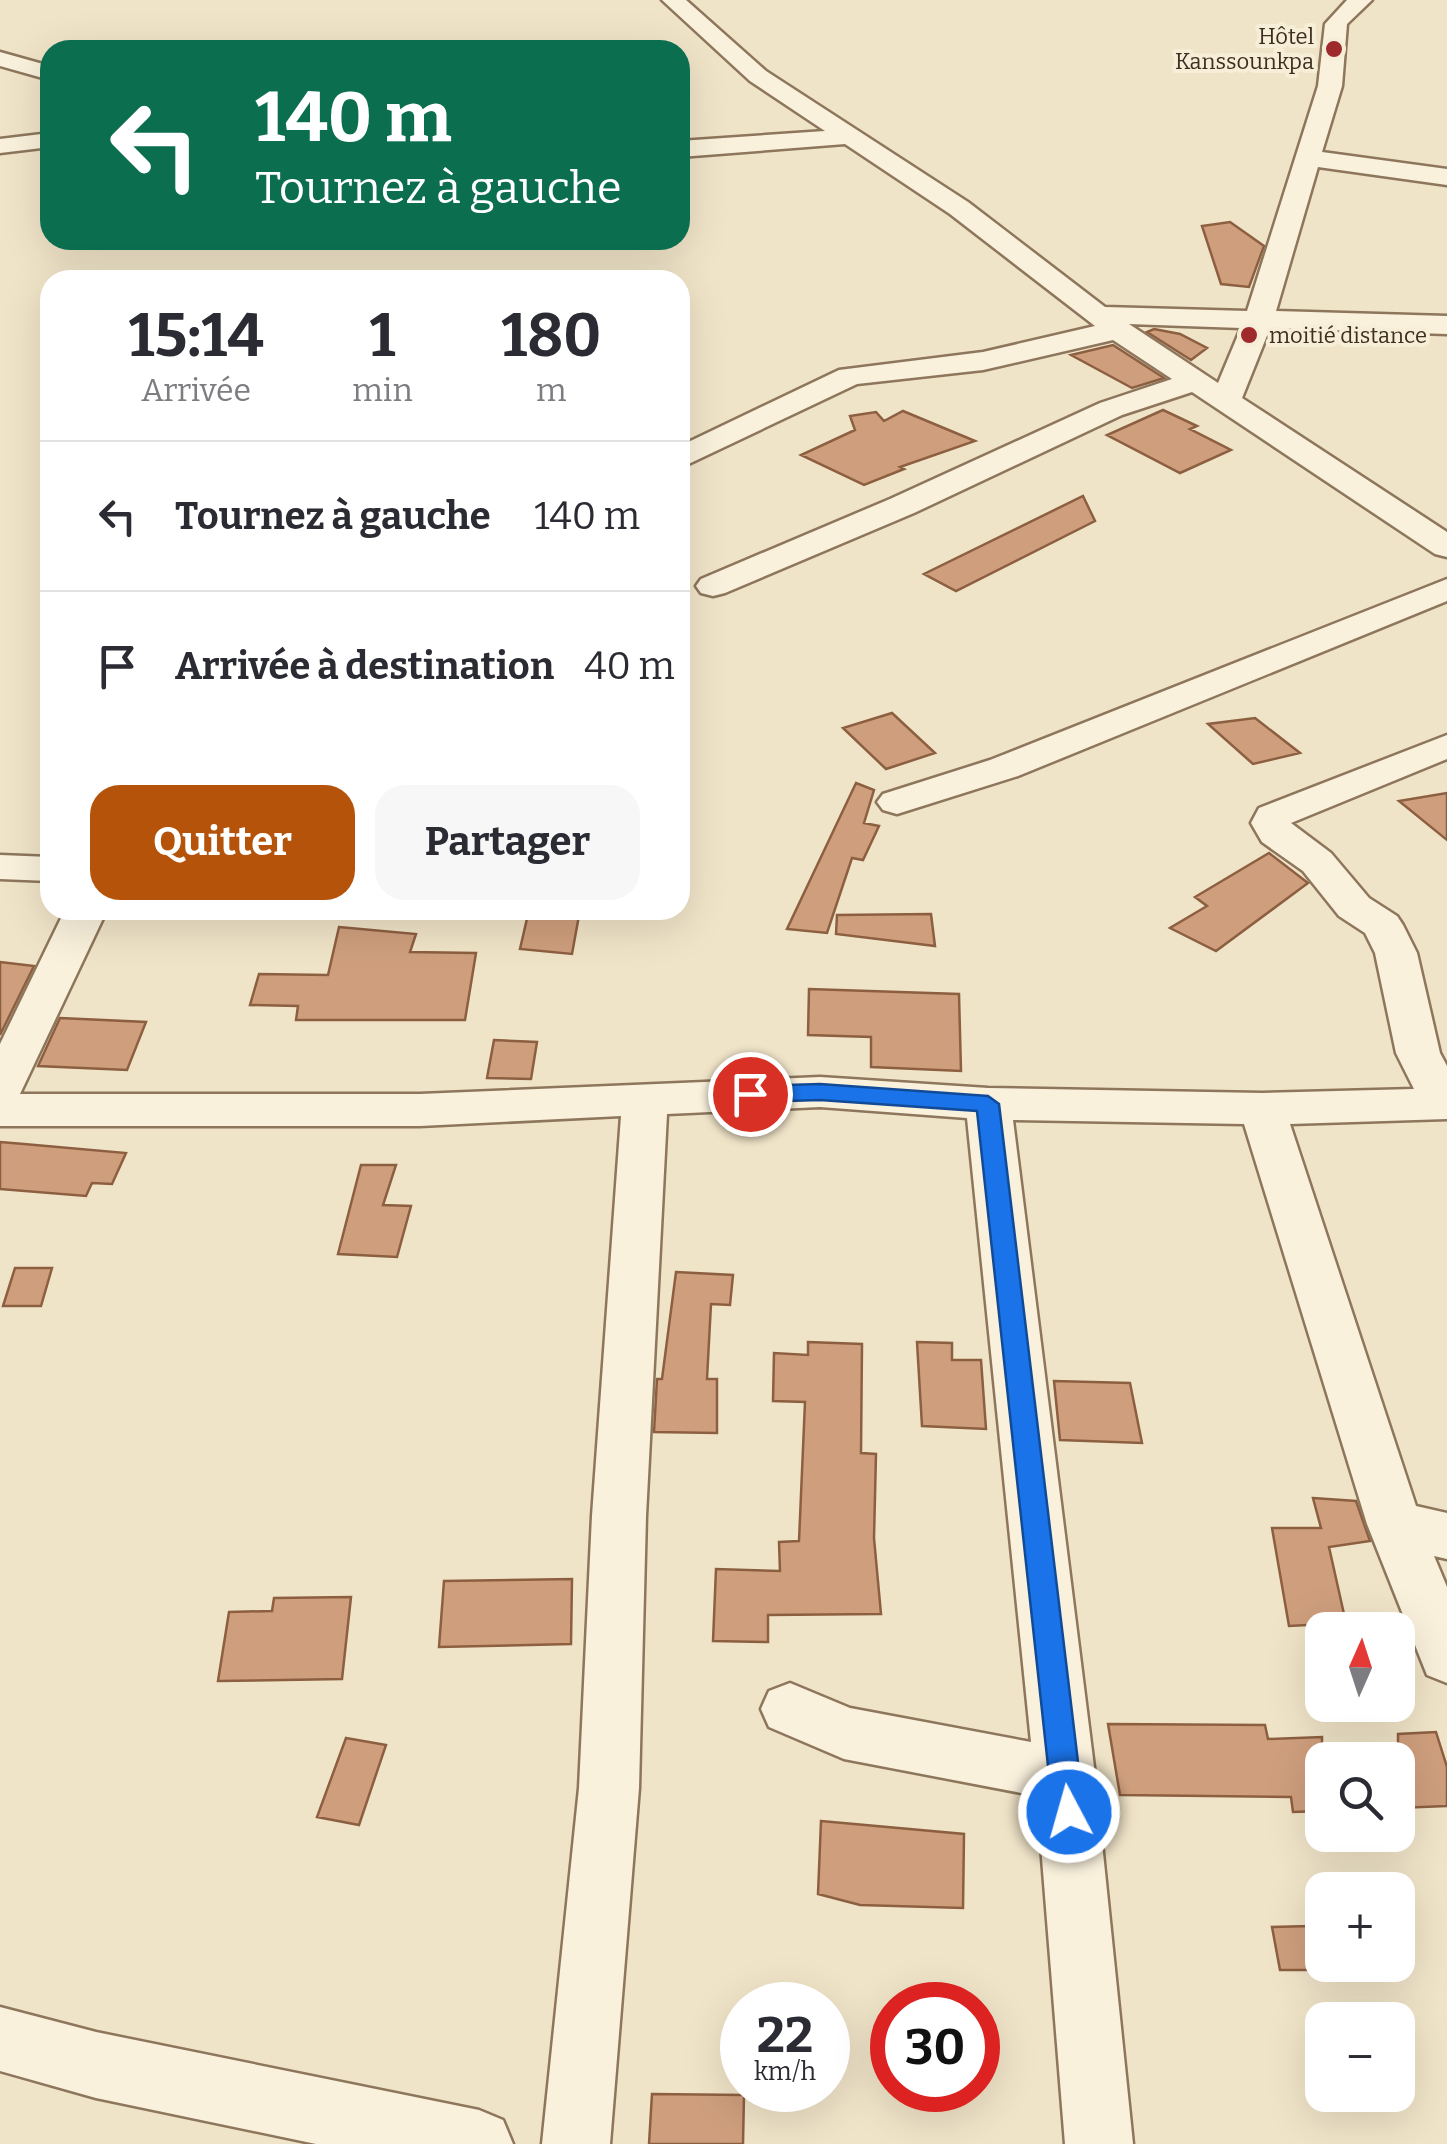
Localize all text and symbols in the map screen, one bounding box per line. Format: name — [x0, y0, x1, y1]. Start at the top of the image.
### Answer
place label: Hôtel Kanssounkpa — [1175, 23, 1314, 75]
marker: Hôtel Kanssounkpa — [1323, 38, 1345, 60]
text: 140 m — [255, 76, 452, 160]
icon: left — [90, 80, 220, 210]
text: Tournez à gauche — [255, 161, 622, 215]
text: 15:14 — [129, 300, 264, 372]
text: 1 — [370, 300, 395, 372]
text: 180 — [501, 300, 601, 372]
place label: moitié distance — [1269, 322, 1427, 349]
marker: moitié distance — [1238, 324, 1260, 346]
text: Arrivée — [141, 371, 251, 409]
text: min — [352, 371, 413, 409]
text: m — [536, 371, 567, 409]
icon: left — [90, 489, 145, 544]
text: Tournez à gauche — [175, 493, 491, 539]
text: 140 m — [534, 493, 640, 539]
icon: arrive — [90, 639, 145, 694]
text: Arrivée à destination — [175, 643, 554, 689]
text: 40 m — [584, 643, 675, 689]
button: Quitter — [90, 785, 355, 900]
button: Partager — [375, 785, 640, 900]
pin — [708, 1052, 793, 1137]
icon: arrive — [723, 1067, 778, 1122]
north arrow — [1305, 1612, 1415, 1722]
map controls — [1305, 1612, 1415, 2112]
button: search — [1305, 1742, 1415, 1852]
position arrow — [1017, 1760, 1121, 1864]
button: + — [1305, 1872, 1415, 1982]
speed limit sign: 30 — [870, 1982, 1000, 2112]
button: − — [1305, 2002, 1415, 2112]
text: 22 — [757, 2005, 813, 2065]
text: km/h — [754, 2057, 816, 2087]

